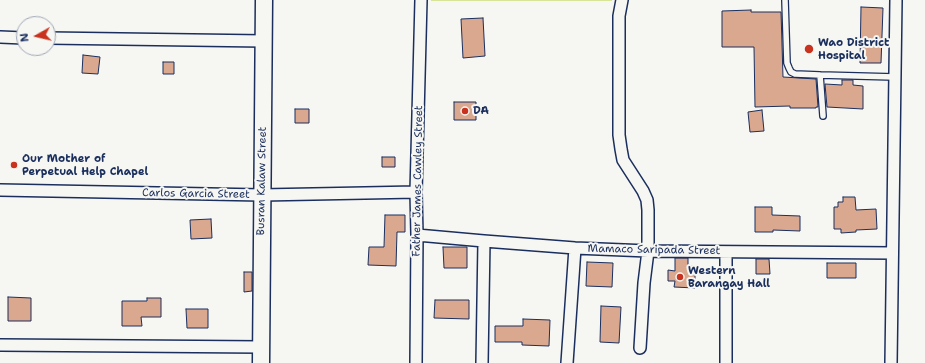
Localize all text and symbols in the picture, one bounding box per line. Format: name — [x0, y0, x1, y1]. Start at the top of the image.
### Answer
north arrow — [16, 16, 56, 56]
text: N — [17, 32, 33, 43]
place label: Wao District Hospital — [818, 36, 889, 62]
marker: Wao District Hospital — [803, 43, 815, 55]
place label: DA — [473, 104, 489, 118]
street label: Father James Cawley Street — [410, 105, 426, 257]
marker: DA — [460, 106, 470, 116]
street label: Busran Kalaw Street — [254, 127, 270, 235]
place label: Our Mother of Perpetual Help Chapel — [22, 152, 148, 178]
marker: Our Mother of Perpetual Help Chapel — [9, 160, 19, 170]
street label: Carlos Garcia Street — [142, 186, 250, 202]
street label: Mamaco Saripada Street — [588, 242, 720, 258]
place label: Western Barangay Hall — [688, 264, 770, 290]
marker: Western Barangay Hall — [675, 272, 685, 282]

